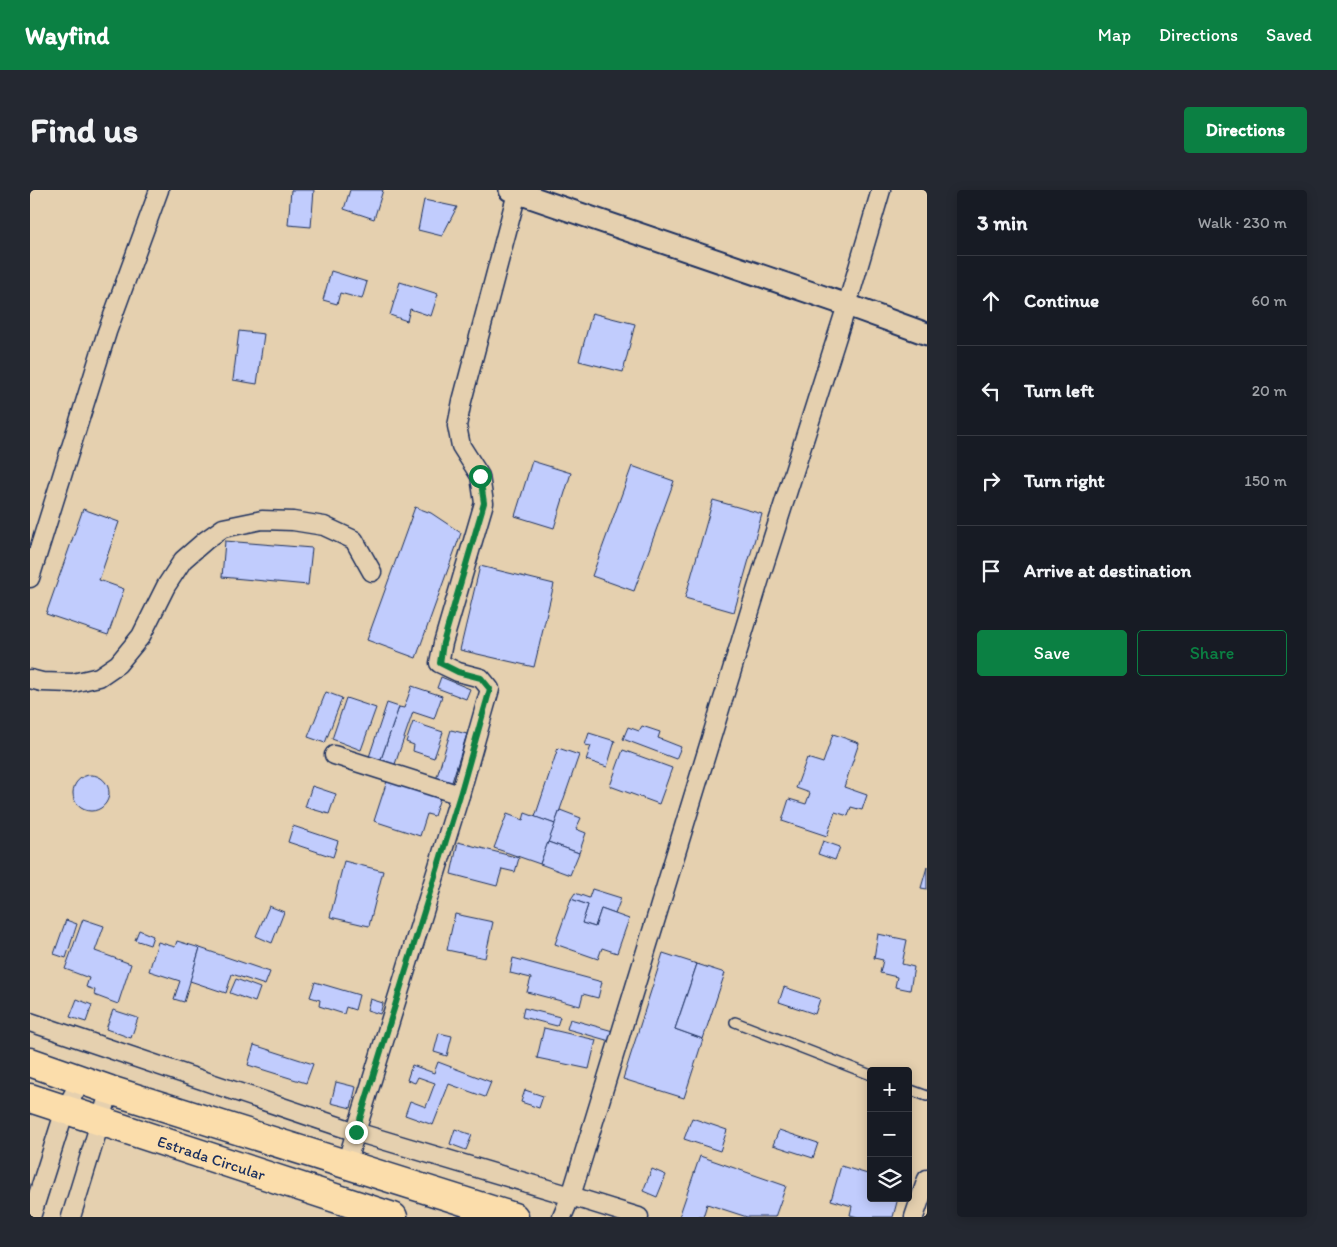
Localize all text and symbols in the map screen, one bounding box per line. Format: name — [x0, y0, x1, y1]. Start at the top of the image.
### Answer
text: Wayfind — [25, 21, 109, 50]
text: Map — [1098, 24, 1131, 46]
text: Directions — [1159, 24, 1238, 46]
text: Saved — [1266, 24, 1312, 46]
button: Directions — [1184, 107, 1307, 153]
text: Find us — [30, 109, 138, 151]
text: 3 min — [977, 210, 1027, 235]
text: Walk · 230 m — [1198, 213, 1287, 232]
icon: ahead — [977, 287, 1005, 315]
text: Continue — [1024, 289, 1099, 312]
text: 60 m — [1252, 291, 1287, 310]
icon: left — [977, 377, 1005, 405]
text: Turn left — [1024, 379, 1094, 402]
text: 20 m — [1252, 381, 1287, 400]
route start — [469, 465, 492, 488]
icon: right — [977, 467, 1005, 495]
text: Turn right — [1024, 469, 1105, 492]
text: 150 m — [1244, 471, 1287, 490]
icon: arrive — [977, 557, 1005, 585]
text: Arrive at destination — [1024, 559, 1191, 582]
button: Save — [977, 630, 1127, 676]
button: Share — [1137, 630, 1287, 676]
map controls — [867, 1067, 912, 1202]
button: + — [867, 1067, 912, 1112]
button: − — [867, 1112, 912, 1157]
route end — [345, 1121, 368, 1144]
street label: Estrada Circular — [155, 1131, 268, 1184]
button: layers — [867, 1157, 912, 1202]

